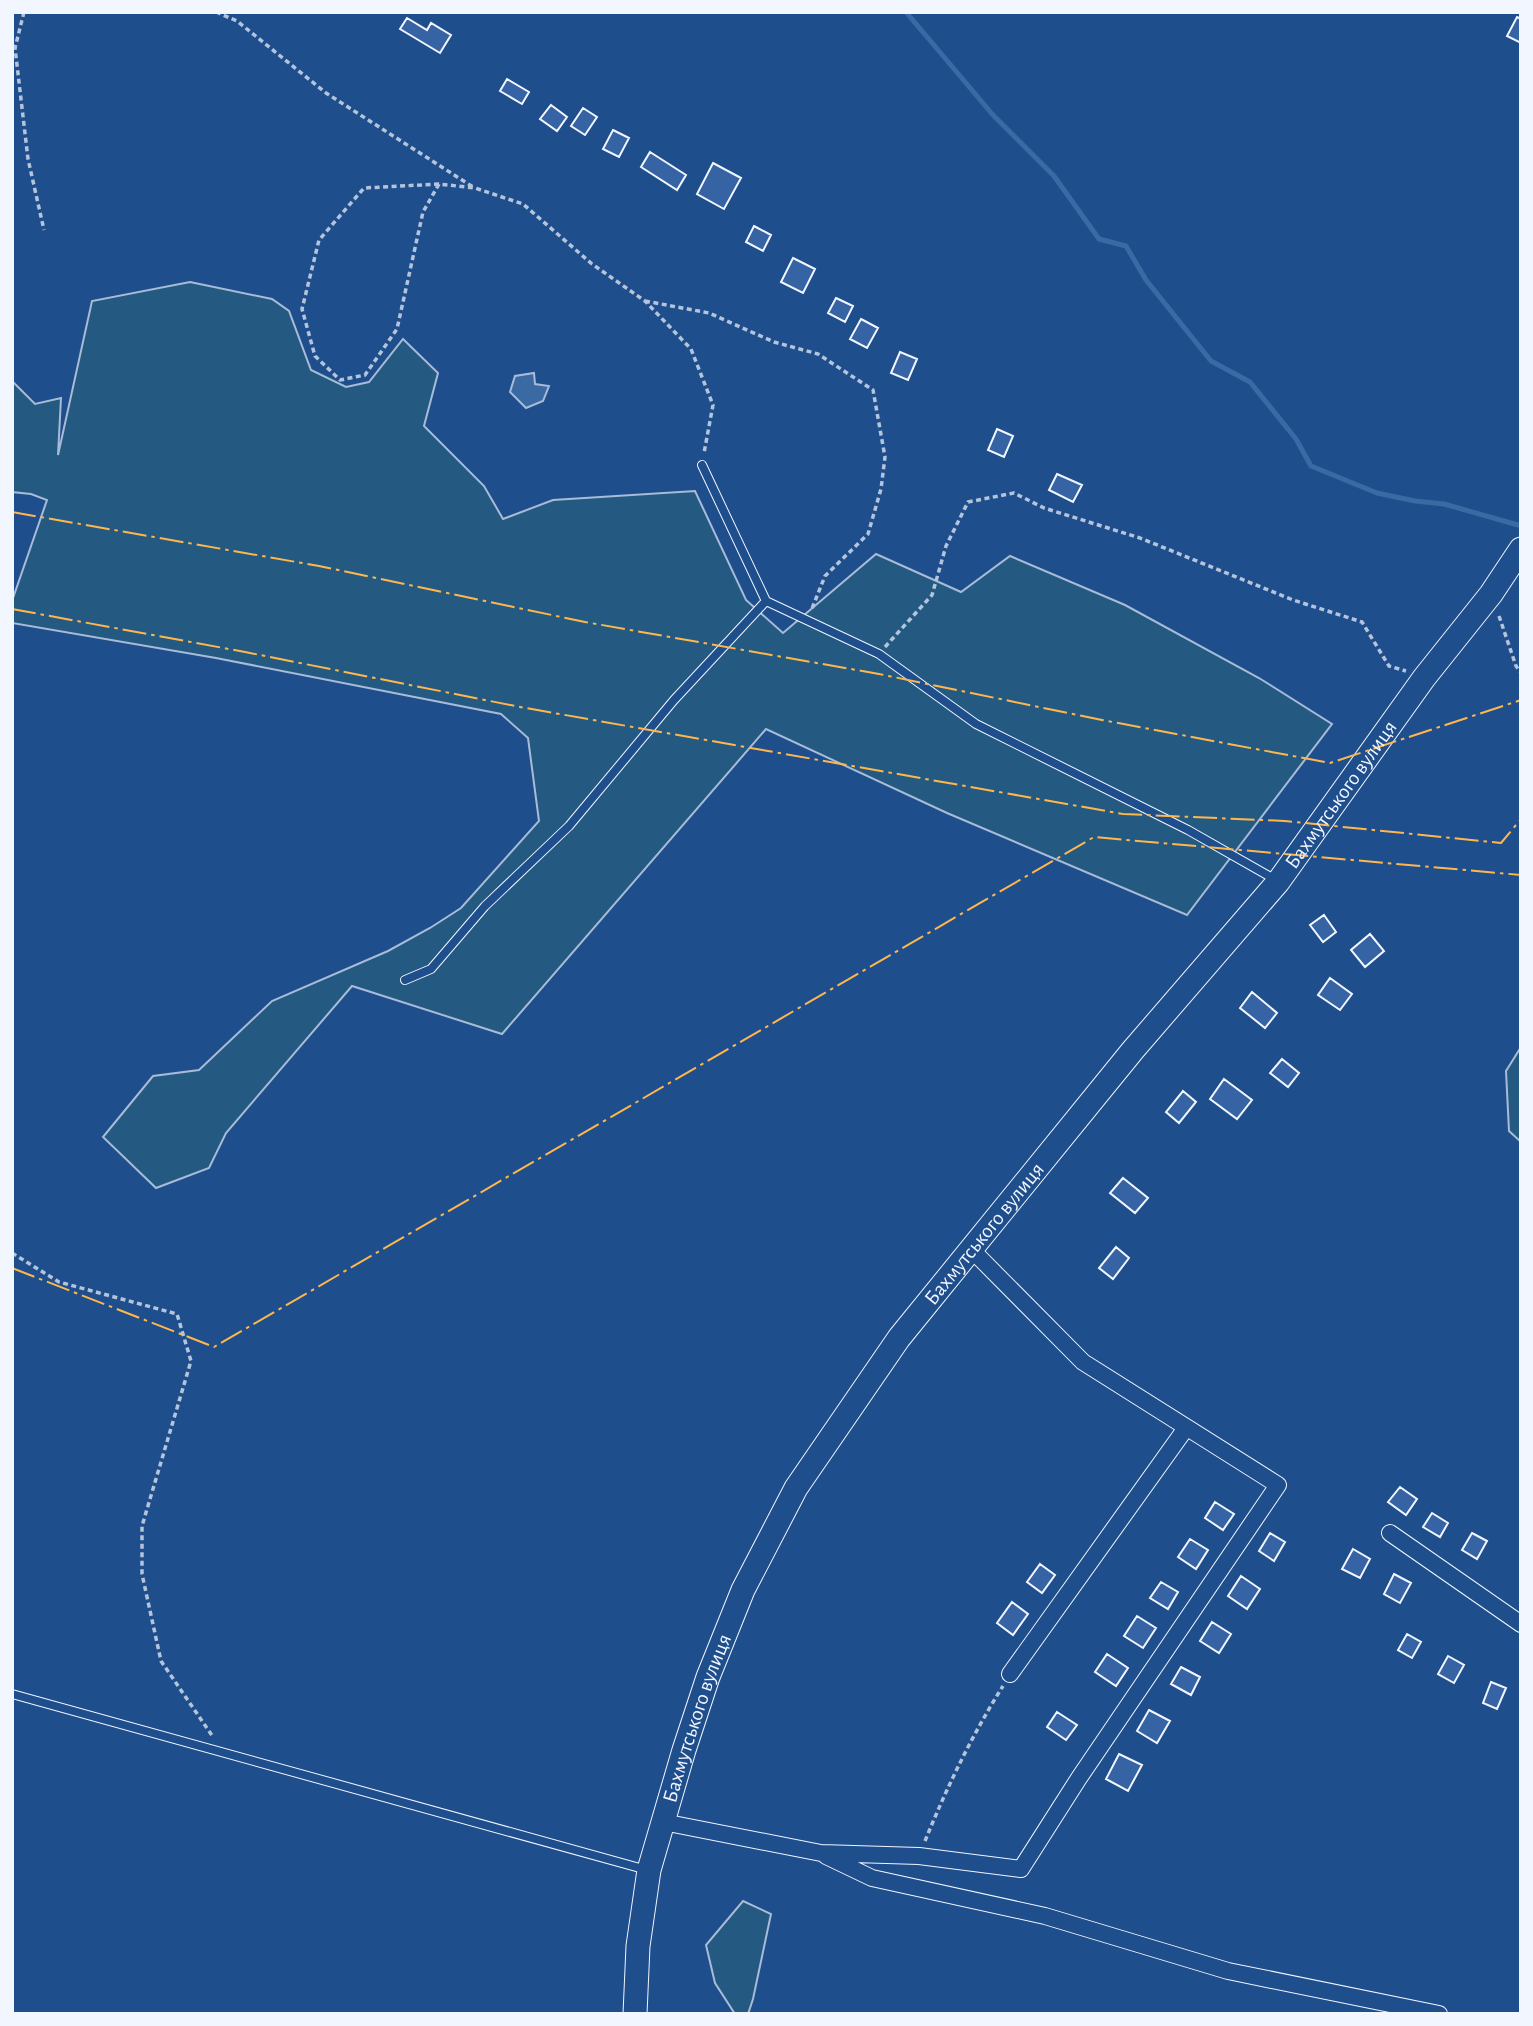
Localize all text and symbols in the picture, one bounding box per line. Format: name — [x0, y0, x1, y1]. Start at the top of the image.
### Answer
street label: Бахмутського вулиця — [1281, 717, 1401, 873]
street label: Бахмутського вулиця — [920, 1159, 1048, 1309]
street label: Бахмутського вулиця — [659, 1631, 735, 1805]

